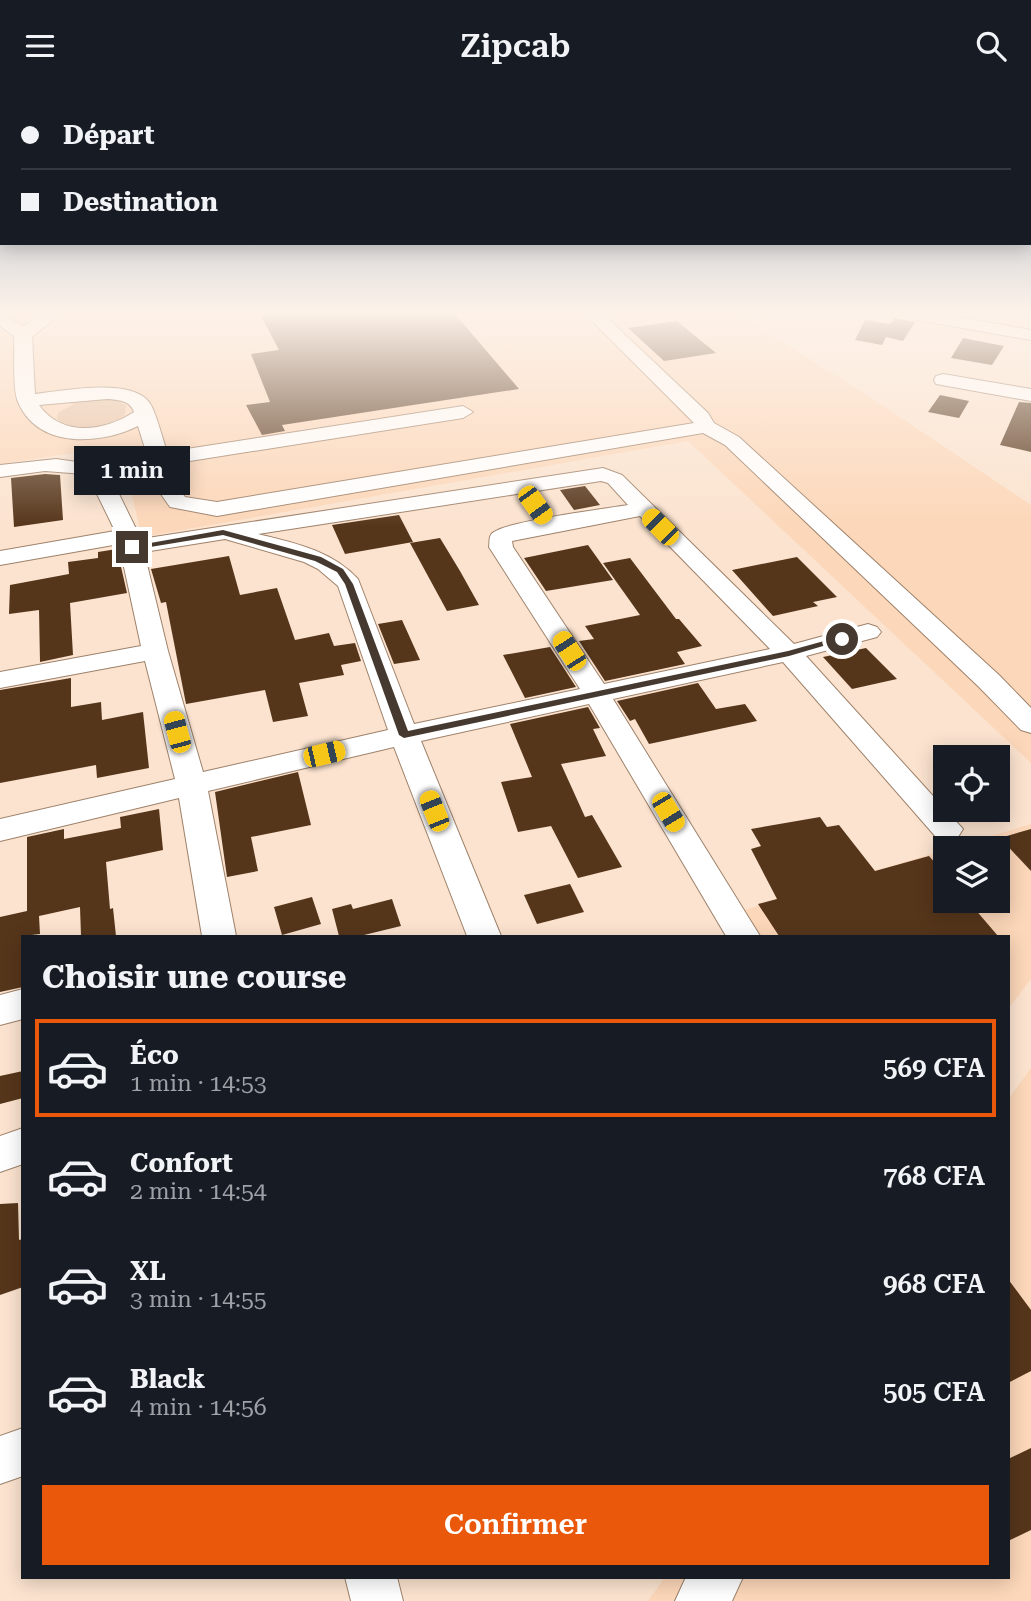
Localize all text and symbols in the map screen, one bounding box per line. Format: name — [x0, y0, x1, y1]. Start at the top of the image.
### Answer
icon: menu — [21, 27, 59, 65]
text: Zipcab — [461, 27, 570, 65]
icon: search — [972, 27, 1010, 65]
text: Départ — [63, 120, 155, 150]
text: Destination — [63, 187, 218, 217]
callout: 1 min — [74, 445, 190, 495]
text: 1 min — [100, 457, 164, 484]
car — [515, 482, 556, 528]
car — [638, 505, 683, 549]
route end — [116, 531, 148, 563]
route start — [826, 623, 858, 655]
car — [549, 628, 590, 674]
car — [162, 709, 193, 755]
car — [302, 739, 347, 769]
map controls — [933, 745, 1010, 913]
button: locate — [933, 745, 1010, 822]
car — [417, 788, 452, 834]
car — [649, 789, 688, 835]
button: layers — [933, 836, 1010, 913]
text: Choisir une course — [42, 958, 346, 996]
icon: car — [46, 1037, 109, 1100]
text: Éco — [130, 1040, 179, 1070]
text: 569 CFA — [883, 1053, 985, 1083]
text: 1 min · 14:53 — [130, 1070, 267, 1097]
icon: car — [46, 1145, 109, 1208]
text: Confort — [130, 1148, 233, 1178]
text: 768 CFA — [883, 1161, 985, 1191]
text: 2 min · 14:54 — [130, 1178, 267, 1205]
icon: car — [46, 1253, 109, 1316]
text: XL — [130, 1256, 166, 1286]
text: 968 CFA — [883, 1269, 985, 1299]
text: 3 min · 14:55 — [130, 1286, 267, 1313]
icon: car — [46, 1361, 109, 1424]
text: Black — [130, 1364, 205, 1394]
text: 505 CFA — [883, 1377, 985, 1407]
text: 4 min · 14:56 — [130, 1394, 267, 1421]
button: Confirmer — [42, 1485, 989, 1565]

